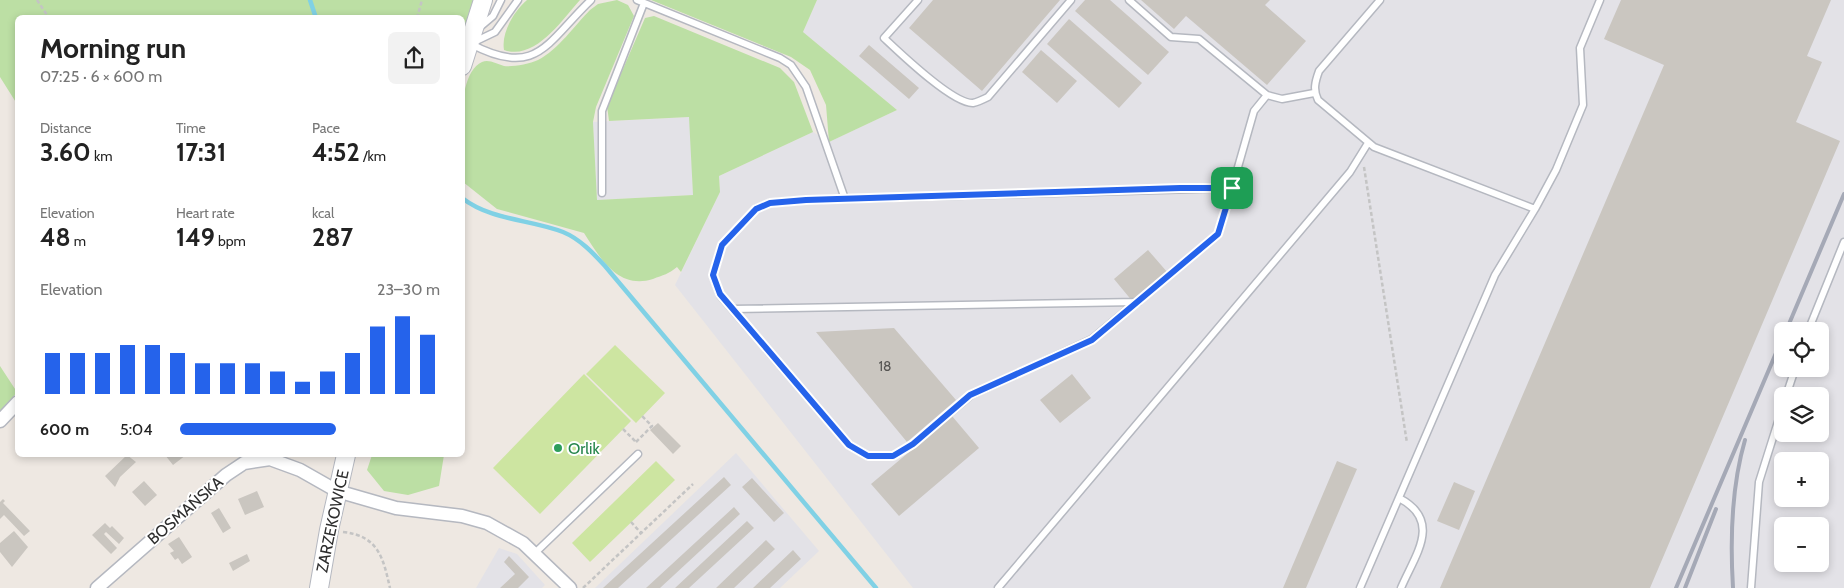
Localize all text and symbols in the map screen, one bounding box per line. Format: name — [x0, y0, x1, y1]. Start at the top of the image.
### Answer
text: Morning run — [40, 31, 186, 65]
button: share — [388, 32, 440, 84]
text: 07:25 · 6 × 600 m — [40, 67, 162, 86]
text: Distance — [40, 119, 92, 137]
text: Time — [176, 119, 206, 137]
text: Pace — [312, 119, 340, 137]
text: 3.60 — [40, 137, 91, 167]
text: 17:31 — [176, 137, 226, 167]
text: 4:52 — [312, 137, 360, 167]
text: km — [91, 147, 112, 165]
text: /km — [360, 147, 386, 165]
pin — [1211, 167, 1253, 209]
icon: arrive — [1218, 174, 1246, 202]
text: Elevation — [40, 204, 95, 222]
text: Heart rate — [176, 204, 235, 222]
text: kcal — [312, 204, 334, 222]
text: 48 — [40, 222, 71, 252]
text: 149 — [176, 222, 215, 252]
text: 287 — [312, 222, 353, 252]
text: m — [71, 232, 86, 250]
text: bpm — [215, 232, 246, 250]
text: Elevation — [40, 280, 103, 299]
text: 23–30 m — [377, 280, 440, 299]
map controls — [1774, 322, 1829, 572]
button: locate — [1774, 322, 1829, 377]
house number: 18 — [878, 357, 892, 375]
button: layers — [1774, 387, 1829, 442]
text: 600 m — [40, 420, 89, 439]
text: 5:04 — [120, 420, 152, 439]
place label: Orlik — [568, 439, 600, 458]
marker: Orlik — [552, 442, 564, 454]
button: + — [1774, 452, 1829, 507]
street label: ZARZEKOWICE — [312, 468, 353, 574]
street label: BOSMAŃSKA — [144, 472, 227, 548]
button: − — [1774, 517, 1829, 572]

